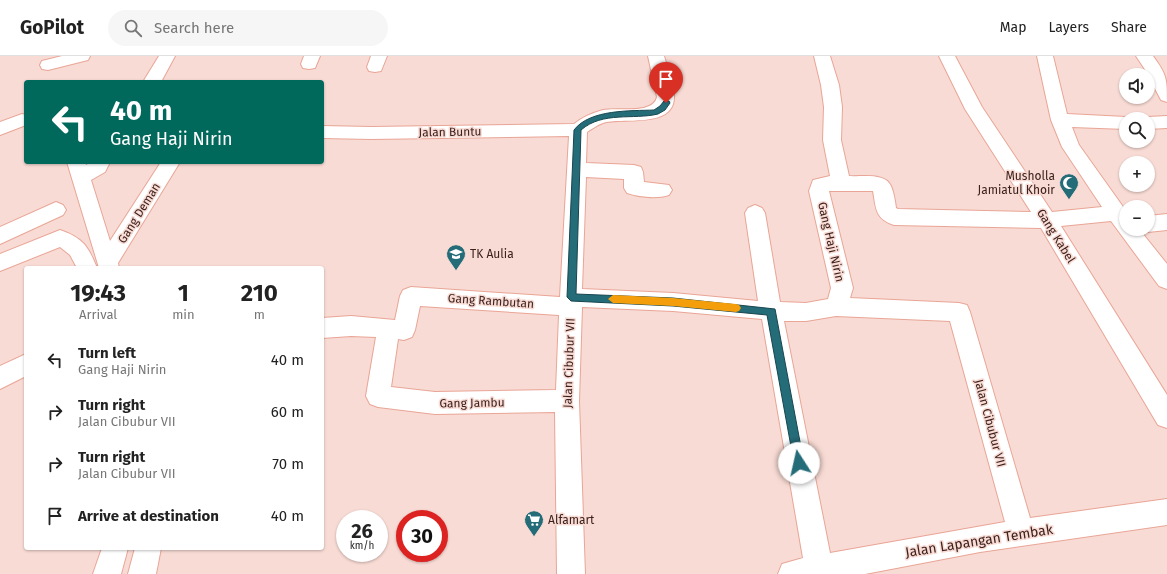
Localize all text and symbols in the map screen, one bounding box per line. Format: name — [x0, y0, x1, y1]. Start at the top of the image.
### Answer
search box — [108, 10, 388, 46]
text: GoPilot — [20, 16, 84, 39]
icon: search — [122, 17, 144, 39]
text: Search here — [154, 19, 234, 37]
text: Map — [1000, 19, 1026, 36]
text: Layers — [1048, 19, 1089, 36]
text: Share — [1111, 19, 1147, 36]
pin — [649, 62, 683, 103]
icon: arrive — [655, 68, 677, 90]
map controls — [1119, 68, 1155, 236]
button: sound — [1119, 68, 1155, 104]
text: 40 m — [110, 94, 173, 127]
icon: left — [44, 96, 96, 148]
button: search — [1119, 112, 1155, 148]
street label: Jalan Buntu — [418, 124, 482, 140]
text: Gang Haji Nirin — [110, 128, 233, 150]
button: + — [1119, 156, 1155, 192]
place label: Musholla Jamiatul Khoir — [977, 169, 1055, 197]
mosque icon: Musholla Jamiatul Khoir — [1058, 172, 1080, 200]
street label: Gang Deman — [115, 180, 163, 246]
button: − — [1119, 200, 1155, 236]
street label: Gang Haji Nirin — [815, 201, 847, 283]
street label: Gang Kabel — [1034, 206, 1078, 266]
school or university icon: TK Aulia — [445, 243, 467, 271]
place label: TK Aulia — [470, 247, 514, 261]
text: 19:43 — [70, 279, 126, 307]
text: 1 — [178, 279, 189, 307]
text: 210 — [241, 279, 278, 307]
street label: Gang Rambutan — [447, 291, 535, 311]
text: Arrival — [79, 307, 117, 322]
text: min — [172, 307, 195, 322]
text: m — [254, 307, 265, 322]
street label: Jalan Cibubur VII — [560, 318, 578, 408]
text: Turn left — [78, 344, 136, 362]
icon: left — [44, 349, 66, 371]
text: 40 m — [271, 351, 304, 369]
text: Gang Haji Nirin — [78, 362, 166, 377]
street label: Jalan Cibubur VII — [972, 378, 1008, 468]
street label: Gang Jambu — [439, 395, 505, 411]
text: Turn right — [78, 396, 145, 414]
icon: right — [44, 401, 66, 423]
text: 60 m — [271, 403, 304, 421]
text: Jalan Cibubur VII — [78, 414, 176, 429]
position arrow — [778, 442, 820, 484]
text: Turn right — [78, 448, 145, 466]
icon: right — [44, 453, 66, 475]
text: 70 m — [272, 455, 304, 473]
text: Jalan Cibubur VII — [78, 466, 176, 481]
icon: arrive — [44, 505, 66, 527]
text: Arrive at destination — [78, 507, 219, 525]
text: 40 m — [271, 507, 304, 525]
supermarket icon: Alfamart — [523, 509, 545, 537]
speed limit sign: 30 — [396, 510, 448, 562]
place label: Alfamart — [548, 513, 595, 527]
text: 26 — [351, 519, 373, 543]
street label: Jalan Lapangan Tembak — [904, 521, 1055, 561]
text: km/h — [350, 540, 374, 552]

